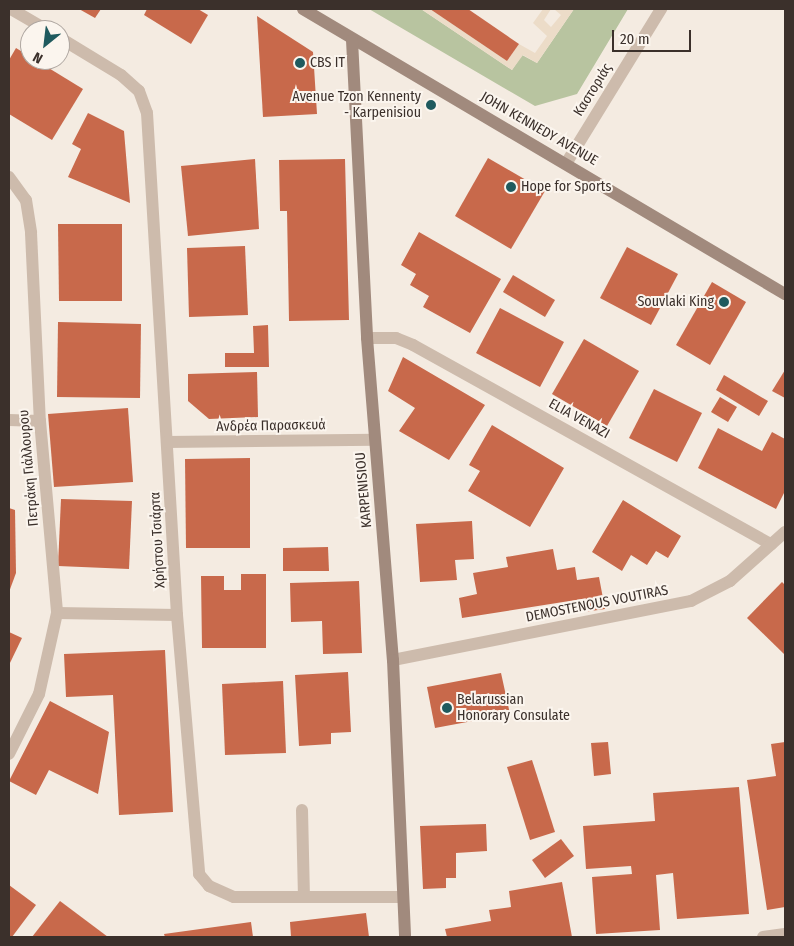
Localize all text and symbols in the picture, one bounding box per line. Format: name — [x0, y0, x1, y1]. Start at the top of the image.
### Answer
north arrow — [20, 20, 70, 70]
scale bar — [614, 20, 693, 52]
text: 20 m — [620, 30, 650, 48]
text: N — [30, 48, 46, 67]
place label: CBS IT — [310, 55, 345, 71]
marker: CBS IT — [294, 57, 306, 69]
street label: Καστοριάς — [570, 61, 616, 119]
place label: Avenue Tzon Kennenty - Karpenisiou — [292, 89, 421, 121]
street label: JOHN KENNEDY AVENUE — [477, 89, 601, 169]
marker: Avenue Tzon Kennenty - Karpenisiou — [425, 99, 437, 111]
place label: Hope for Sports — [521, 179, 611, 195]
marker: Hope for Sports — [505, 181, 517, 193]
place label: Souvlaki King — [637, 294, 714, 310]
marker: Souvlaki King — [718, 296, 730, 308]
street label: ELIA VENAZI — [546, 395, 612, 443]
street label: Πετράκη Γιάλλουρου — [16, 409, 42, 527]
street label: Ανδρέα Παρασκευά — [216, 417, 326, 435]
street label: KARPENISIOU — [352, 451, 376, 529]
street label: Χρήστου Τσιάρτα — [147, 491, 169, 589]
street label: DEMOSTENOUS VOUTIRAS — [524, 582, 670, 626]
place label: Belarussian Honorary Consulate — [457, 692, 570, 724]
marker: Belarussian Honorary Consulate — [441, 702, 453, 714]

